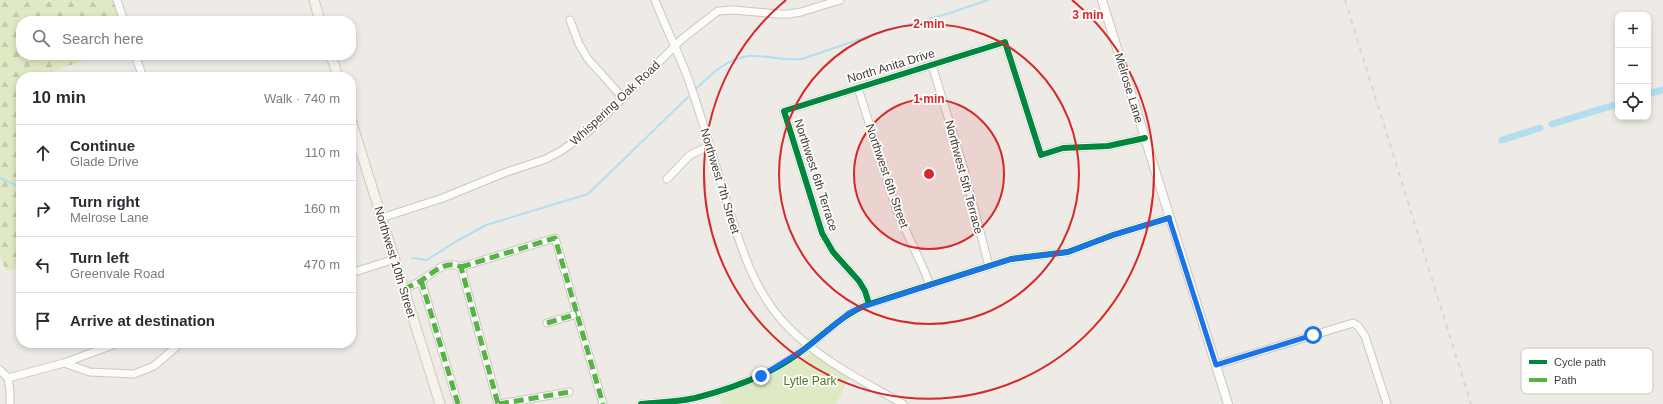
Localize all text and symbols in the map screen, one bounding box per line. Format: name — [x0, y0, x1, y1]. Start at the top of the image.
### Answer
text: 3 min — [1072, 8, 1104, 22]
map controls — [1615, 12, 1651, 120]
button: + — [1615, 12, 1651, 48]
search box — [16, 16, 356, 60]
text: 2 min — [913, 17, 945, 31]
icon: search — [30, 27, 52, 49]
text: Search here — [62, 30, 144, 47]
street label: North Anita Drive — [846, 46, 937, 86]
button: − — [1615, 48, 1651, 84]
street label: Melrose Lane — [1112, 51, 1146, 125]
street label: Whispering Oak Road — [567, 58, 663, 148]
button: locate — [1615, 84, 1651, 120]
text: 10 min — [32, 88, 86, 107]
text: Walk · 740 m — [264, 91, 340, 106]
text: 1 min — [913, 92, 945, 106]
street label: Northwest 6th Terrace — [791, 117, 841, 233]
street label: Northwest 5th Terrace — [942, 119, 986, 236]
street label: Northwest 6th Street — [863, 122, 912, 231]
street label: Northwest 7th Street — [697, 127, 743, 236]
text: Continue — [70, 137, 135, 154]
icon: ahead — [32, 142, 54, 164]
text: 110 m — [305, 145, 340, 160]
text: Glade Drive — [70, 154, 139, 169]
centre of rings — [922, 167, 936, 181]
text: Turn right — [70, 193, 140, 210]
icon: right — [32, 198, 54, 220]
text: 160 m — [304, 201, 340, 216]
street label: Northwest 10th Street — [371, 204, 419, 320]
text: Melrose Lane — [70, 210, 149, 225]
text: Turn left — [70, 249, 129, 266]
icon: left — [32, 254, 54, 276]
text: 470 m — [304, 257, 340, 272]
text: Greenvale Road — [70, 266, 165, 281]
icon: arrive — [32, 310, 54, 332]
text: Arrive at destination — [70, 312, 215, 329]
route start — [1304, 326, 1322, 344]
legend — [1521, 348, 1653, 394]
text: Cycle path — [1554, 356, 1606, 368]
route end — [752, 367, 770, 385]
park label: Lytle Park — [784, 374, 837, 388]
text: Path — [1554, 374, 1577, 386]

